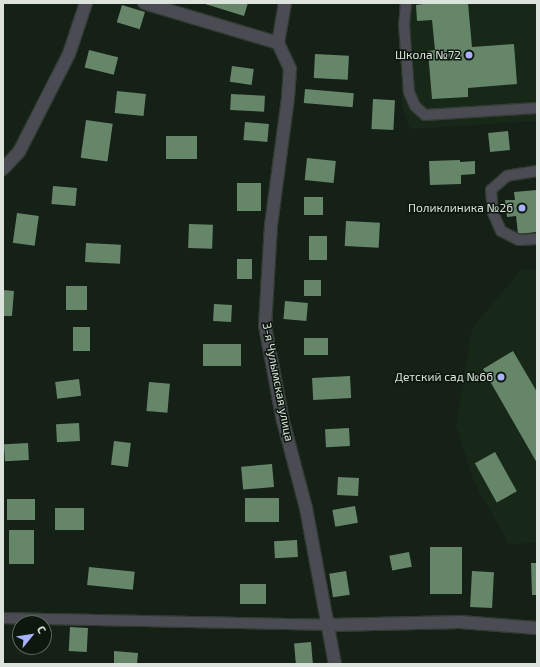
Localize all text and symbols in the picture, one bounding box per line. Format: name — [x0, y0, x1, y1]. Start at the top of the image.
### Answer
place label: Школа №72 — [395, 48, 461, 62]
marker: Школа №72 — [464, 50, 474, 60]
place label: Поликлиника №26 — [408, 201, 513, 215]
marker: Поликлиника №26 — [516, 202, 528, 214]
street label: 3-я Чулымская улица — [259, 321, 297, 443]
place label: Детский сад №66 — [395, 370, 493, 384]
marker: Детский сад №66 — [496, 372, 506, 382]
north arrow — [12, 615, 52, 655]
text: С — [35, 623, 49, 635]

